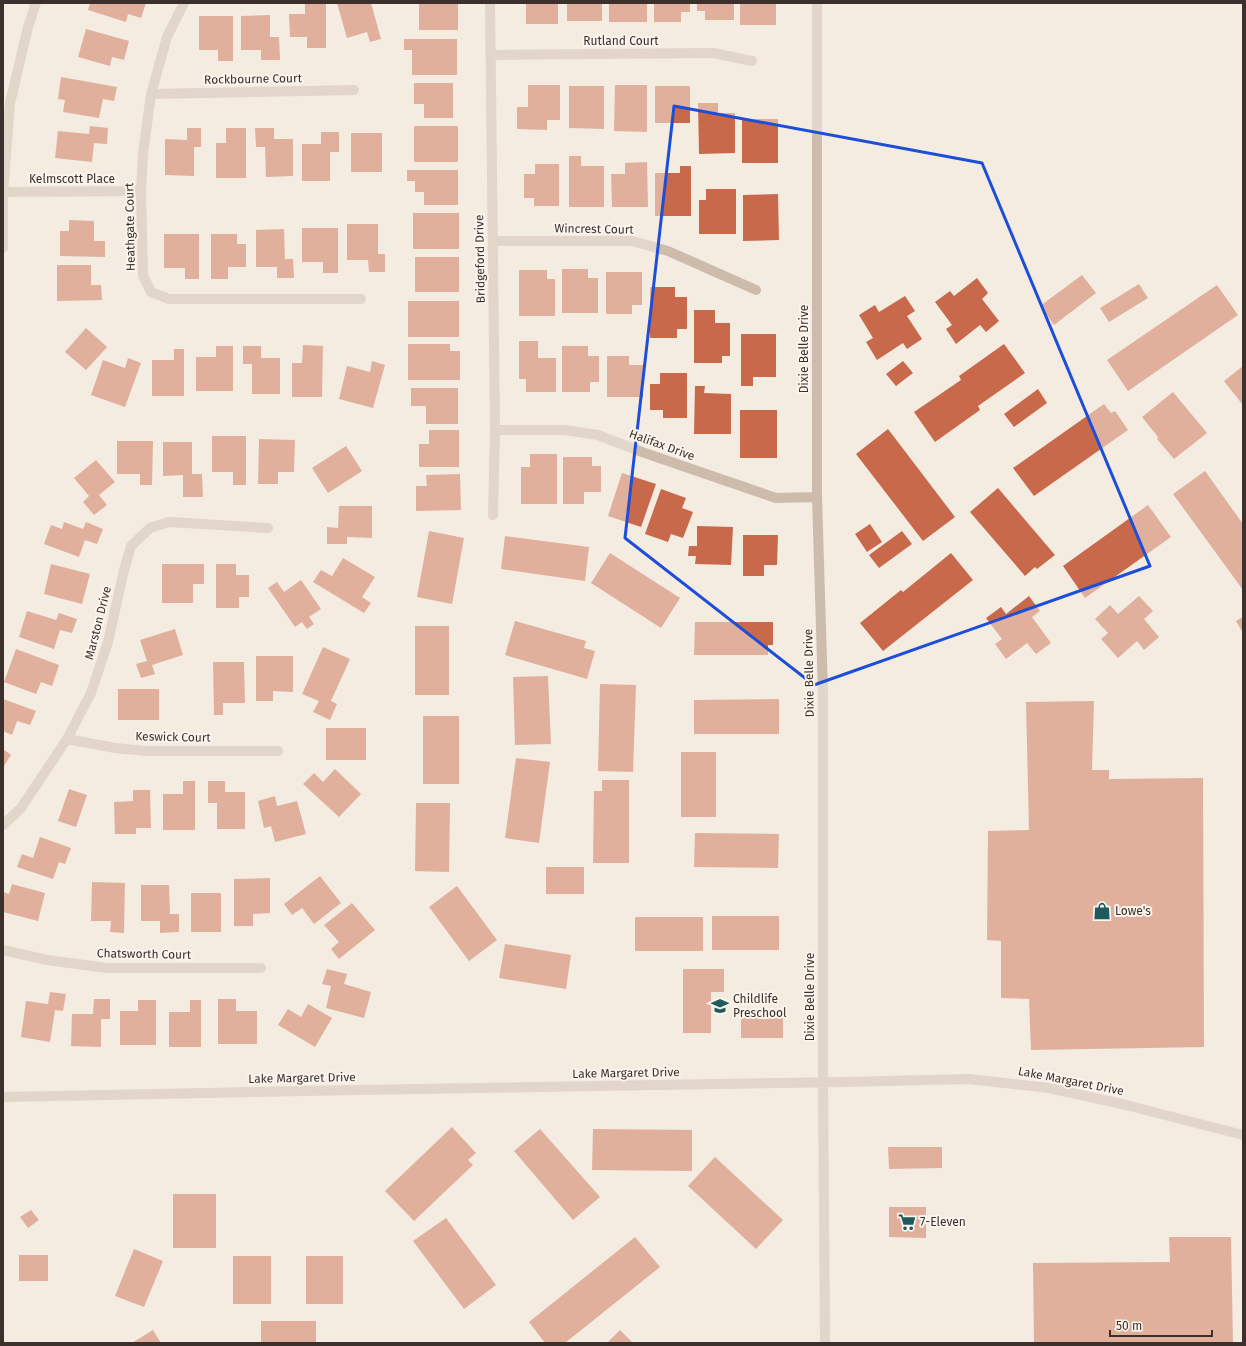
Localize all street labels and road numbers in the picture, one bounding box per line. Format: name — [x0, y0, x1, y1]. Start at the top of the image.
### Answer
street label: Rutland Court — [583, 34, 659, 48]
street label: Rockbourne Court — [204, 71, 303, 87]
street label: Kelmscott Place — [29, 172, 115, 186]
street label: Heathgate Court — [122, 182, 138, 271]
street label: Bridgeford Drive — [472, 215, 488, 303]
street label: Wincrest Court — [554, 221, 634, 237]
street label: Dixie Belle Drive — [797, 305, 811, 393]
street label: Halifax Drive — [627, 427, 697, 463]
street label: Marston Drive — [82, 585, 114, 661]
street label: Dixie Belle Drive — [801, 629, 817, 717]
street label: Keswick Court — [135, 729, 212, 745]
street label: Chatsworth Court — [97, 946, 192, 962]
street label: Dixie Belle Drive — [803, 953, 817, 1041]
street label: Lake Margaret Drive — [1017, 1064, 1125, 1098]
street label: Lake Margaret Drive — [572, 1065, 680, 1081]
street label: Lake Margaret Drive — [248, 1070, 356, 1086]

